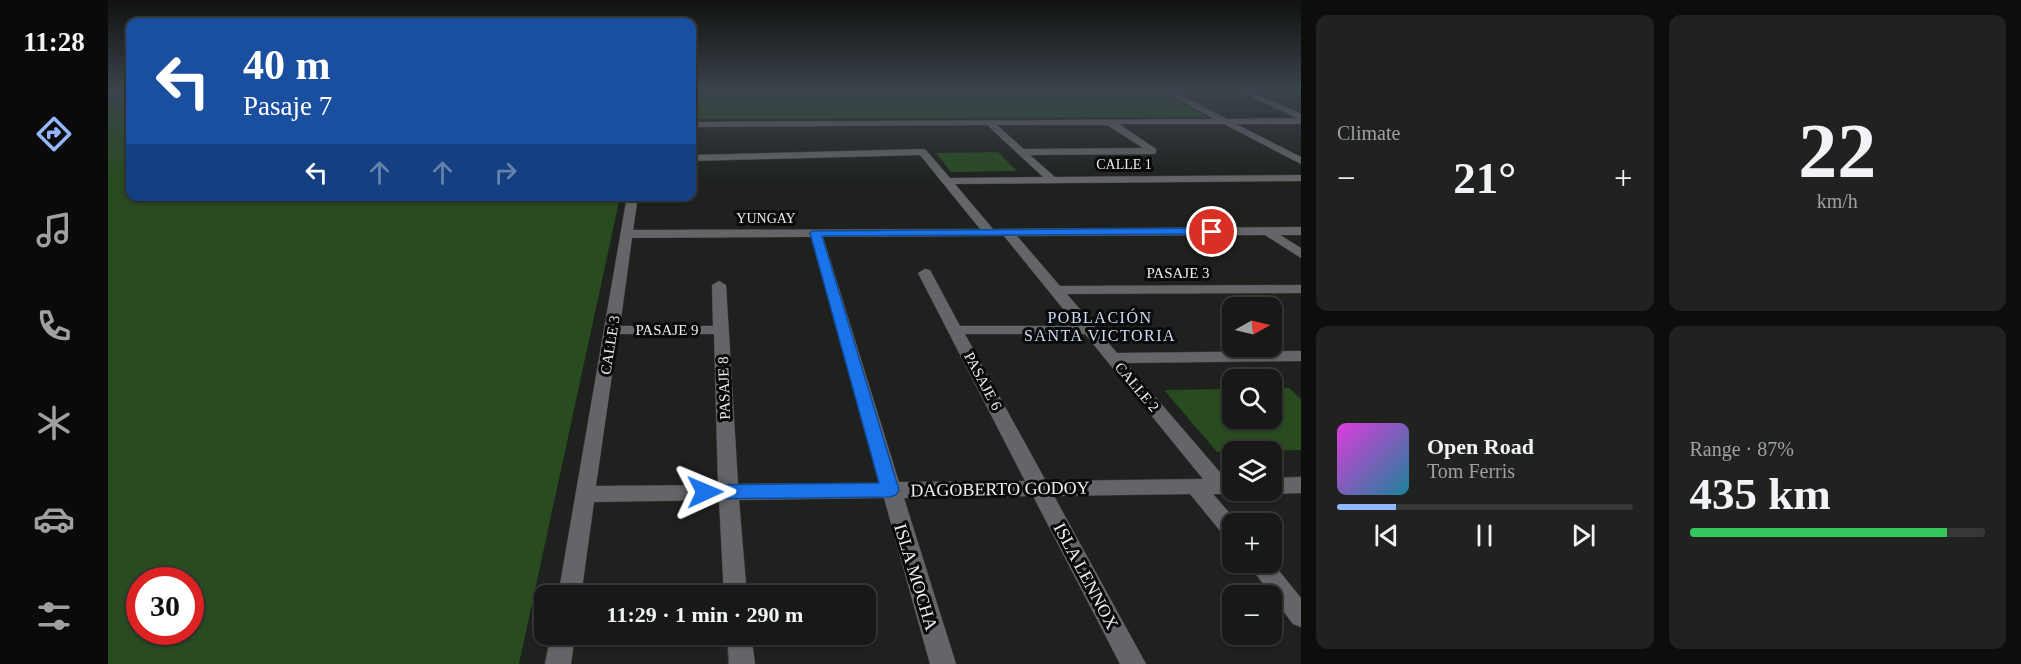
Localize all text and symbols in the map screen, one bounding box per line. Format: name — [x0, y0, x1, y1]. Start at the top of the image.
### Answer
text: 11:28 — [23, 27, 85, 57]
icon: left — [144, 42, 222, 120]
text: 40 m — [243, 42, 331, 88]
text: Pasaje 7 — [243, 91, 332, 121]
text: 22 — [1798, 107, 1876, 194]
icon: directions — [33, 113, 75, 155]
text: Climate — [1337, 122, 1400, 144]
text: 21° — [1453, 153, 1516, 203]
icon: left — [300, 156, 333, 189]
icon: ahead — [363, 156, 396, 189]
icon: ahead — [426, 156, 459, 189]
icon: right — [489, 156, 522, 189]
street label: CALLE 1 — [1096, 157, 1152, 172]
text: − — [1337, 160, 1356, 196]
text: + — [1614, 160, 1633, 196]
text: km/h — [1817, 190, 1858, 212]
pin — [1186, 206, 1237, 257]
icon: music — [33, 209, 75, 251]
street label: YUNGAY — [736, 211, 796, 226]
icon: arrive — [1195, 215, 1228, 248]
street label: PASAJE 3 — [1146, 265, 1210, 281]
north arrow — [1222, 297, 1282, 357]
map controls — [1222, 297, 1282, 645]
icon: phone — [33, 305, 75, 347]
district label: POBLACIÓN SANTA VICTORIA — [1024, 308, 1176, 344]
street label: CALLE 3 — [597, 314, 623, 376]
street label: PASAJE 9 — [635, 322, 699, 338]
street label: PASAJE 6 — [961, 349, 1005, 413]
street label: PASAJE 8 — [715, 356, 733, 420]
street label: CALLE 2 — [1112, 359, 1162, 415]
button: search — [1222, 369, 1282, 429]
icon: climate — [33, 402, 75, 444]
text: Open Road — [1427, 434, 1534, 459]
text: Range · 87% — [1690, 438, 1794, 460]
button: layers — [1222, 441, 1282, 501]
position arrow — [673, 460, 737, 524]
text: Tom Ferris — [1427, 460, 1515, 482]
text: 435 km — [1690, 469, 1831, 519]
street label: DAGOBERTO GODOY — [910, 477, 1090, 501]
icon: car — [33, 498, 75, 540]
button: + — [1222, 513, 1282, 573]
street label: ISLA LENNOX — [1050, 519, 1122, 633]
icon: previous — [1370, 519, 1403, 552]
icon: pause — [1468, 519, 1501, 552]
icon: next — [1567, 519, 1600, 552]
street label: ISLA MOCHA — [890, 521, 942, 633]
speed limit sign: 30 — [126, 567, 204, 645]
button: − — [1222, 585, 1282, 645]
icon: filters — [33, 595, 75, 637]
text: 11:29 · 1 min · 290 m — [607, 602, 803, 627]

